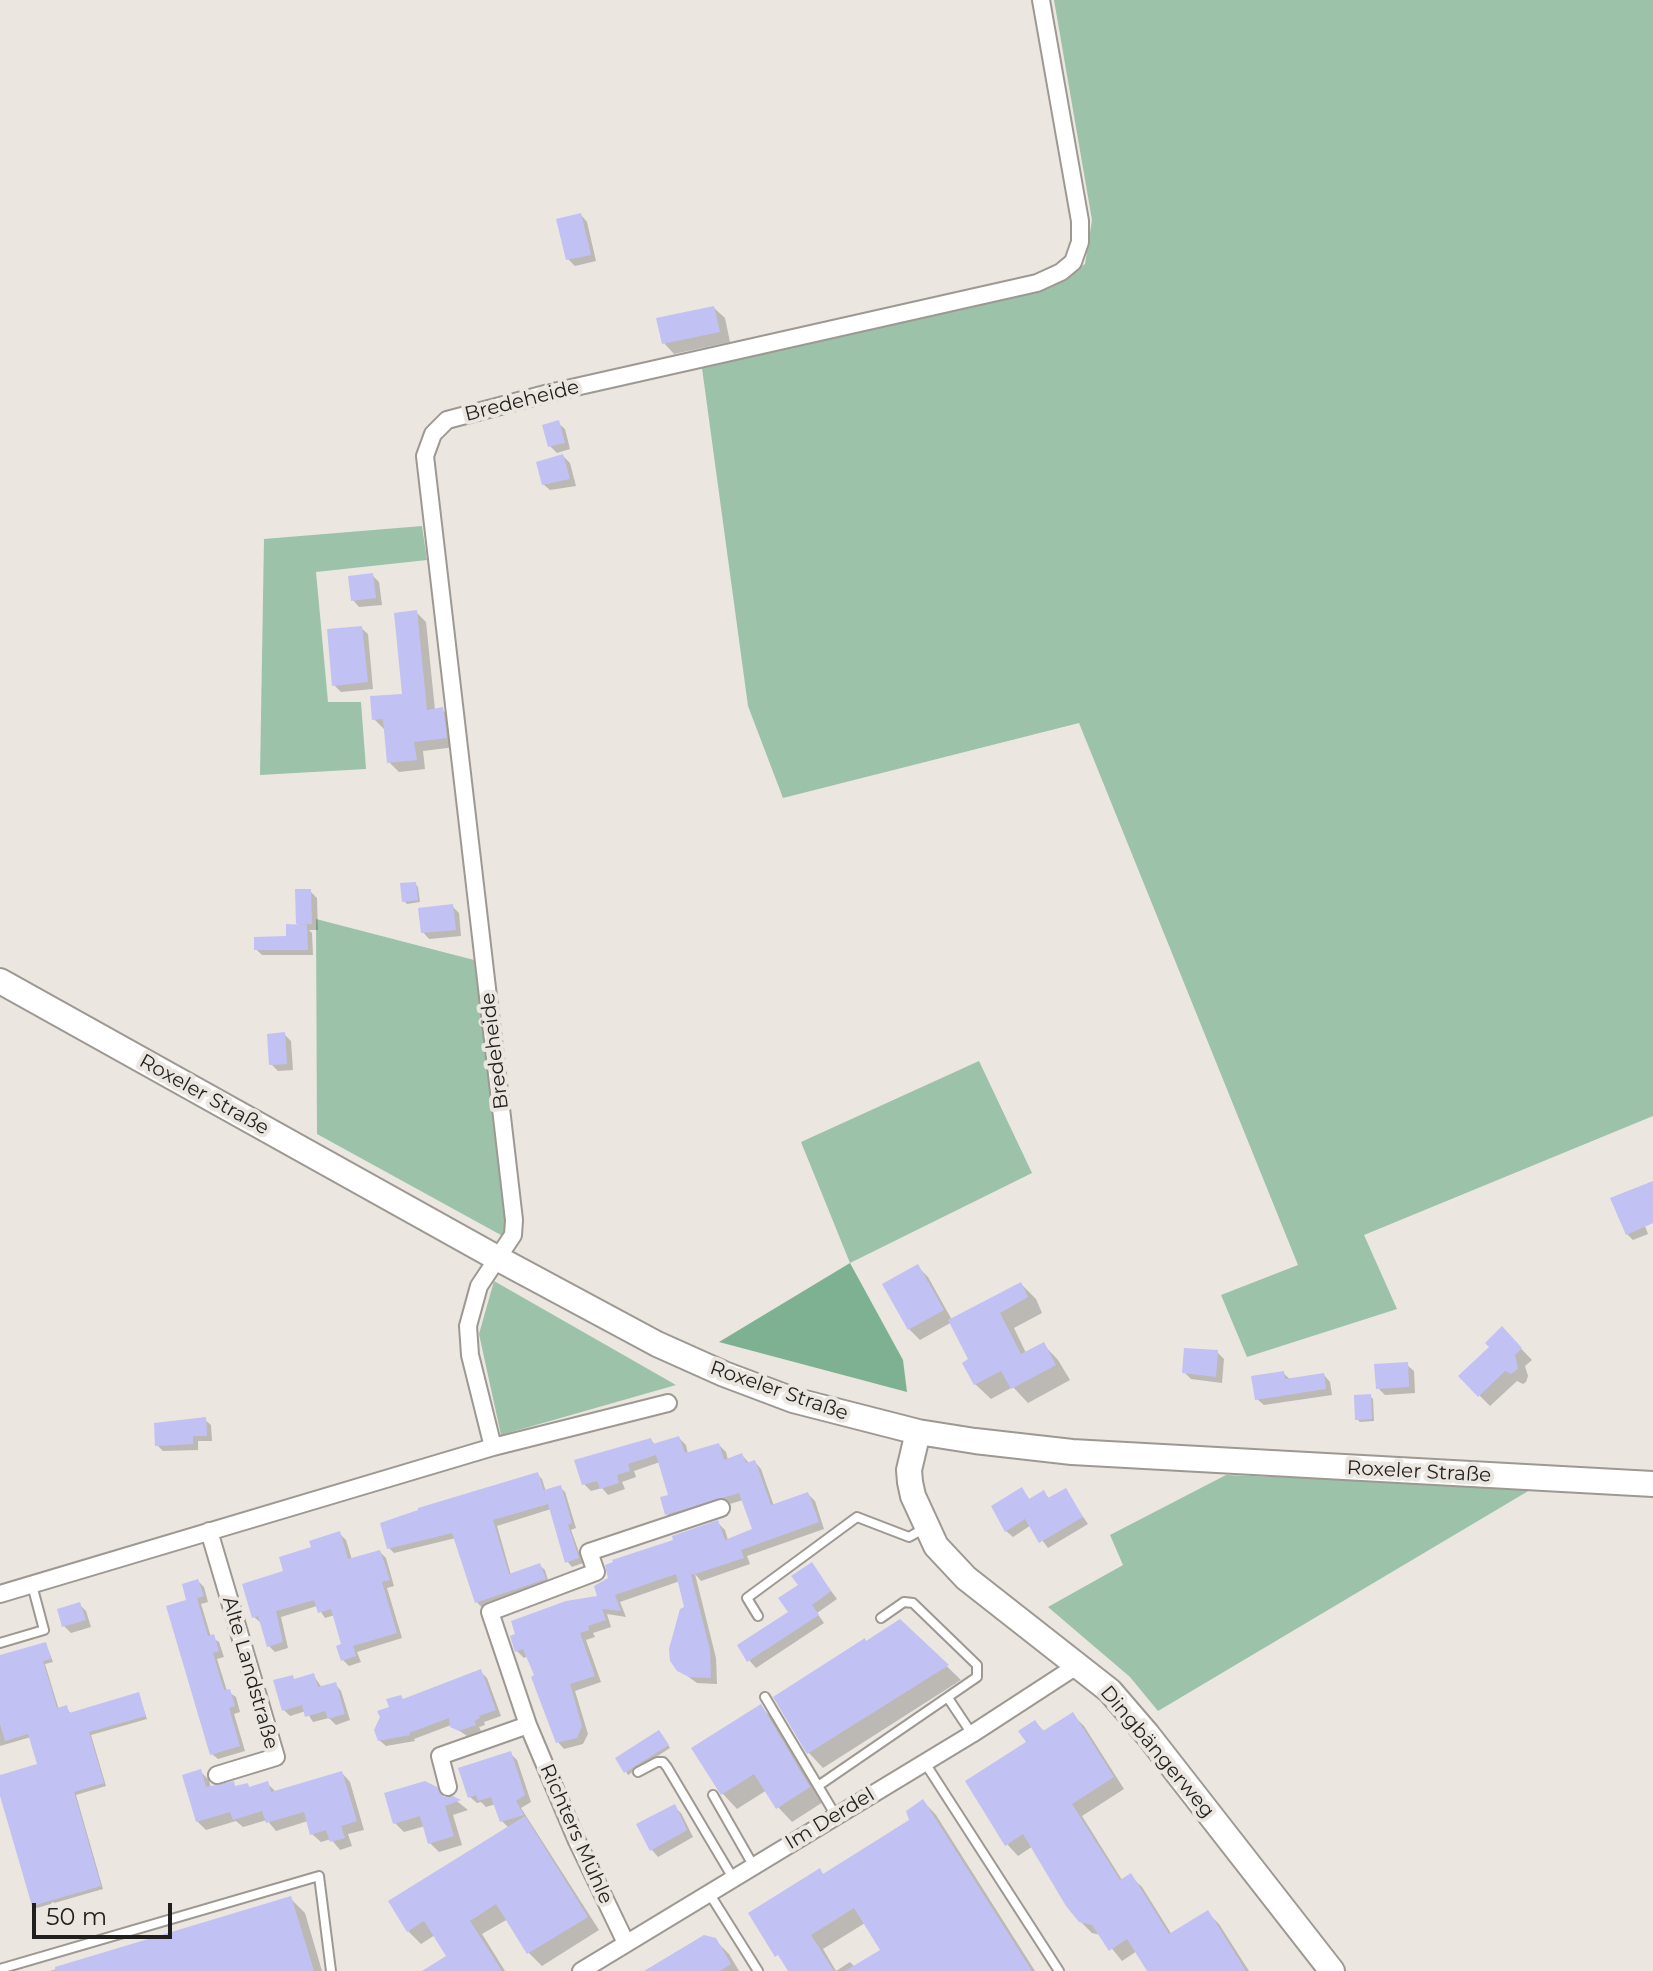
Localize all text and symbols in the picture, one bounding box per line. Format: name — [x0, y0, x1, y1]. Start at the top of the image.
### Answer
street label: Bredeheide — [462, 375, 582, 427]
street label: Bredeheide — [476, 991, 514, 1111]
street label: Roxeler Straße — [135, 1049, 273, 1141]
street label: Roxeler Straße — [707, 1356, 851, 1426]
street label: Roxeler Straße — [1346, 1456, 1492, 1488]
street label: Alte Landstraße — [217, 1594, 283, 1752]
street label: Dingbängerweg — [1095, 1681, 1219, 1823]
street label: Richters Mühle — [534, 1760, 618, 1908]
street label: Im Derdel — [781, 1783, 879, 1855]
scale bar — [36, 1887, 176, 1937]
text: 50 m — [46, 1902, 107, 1931]

